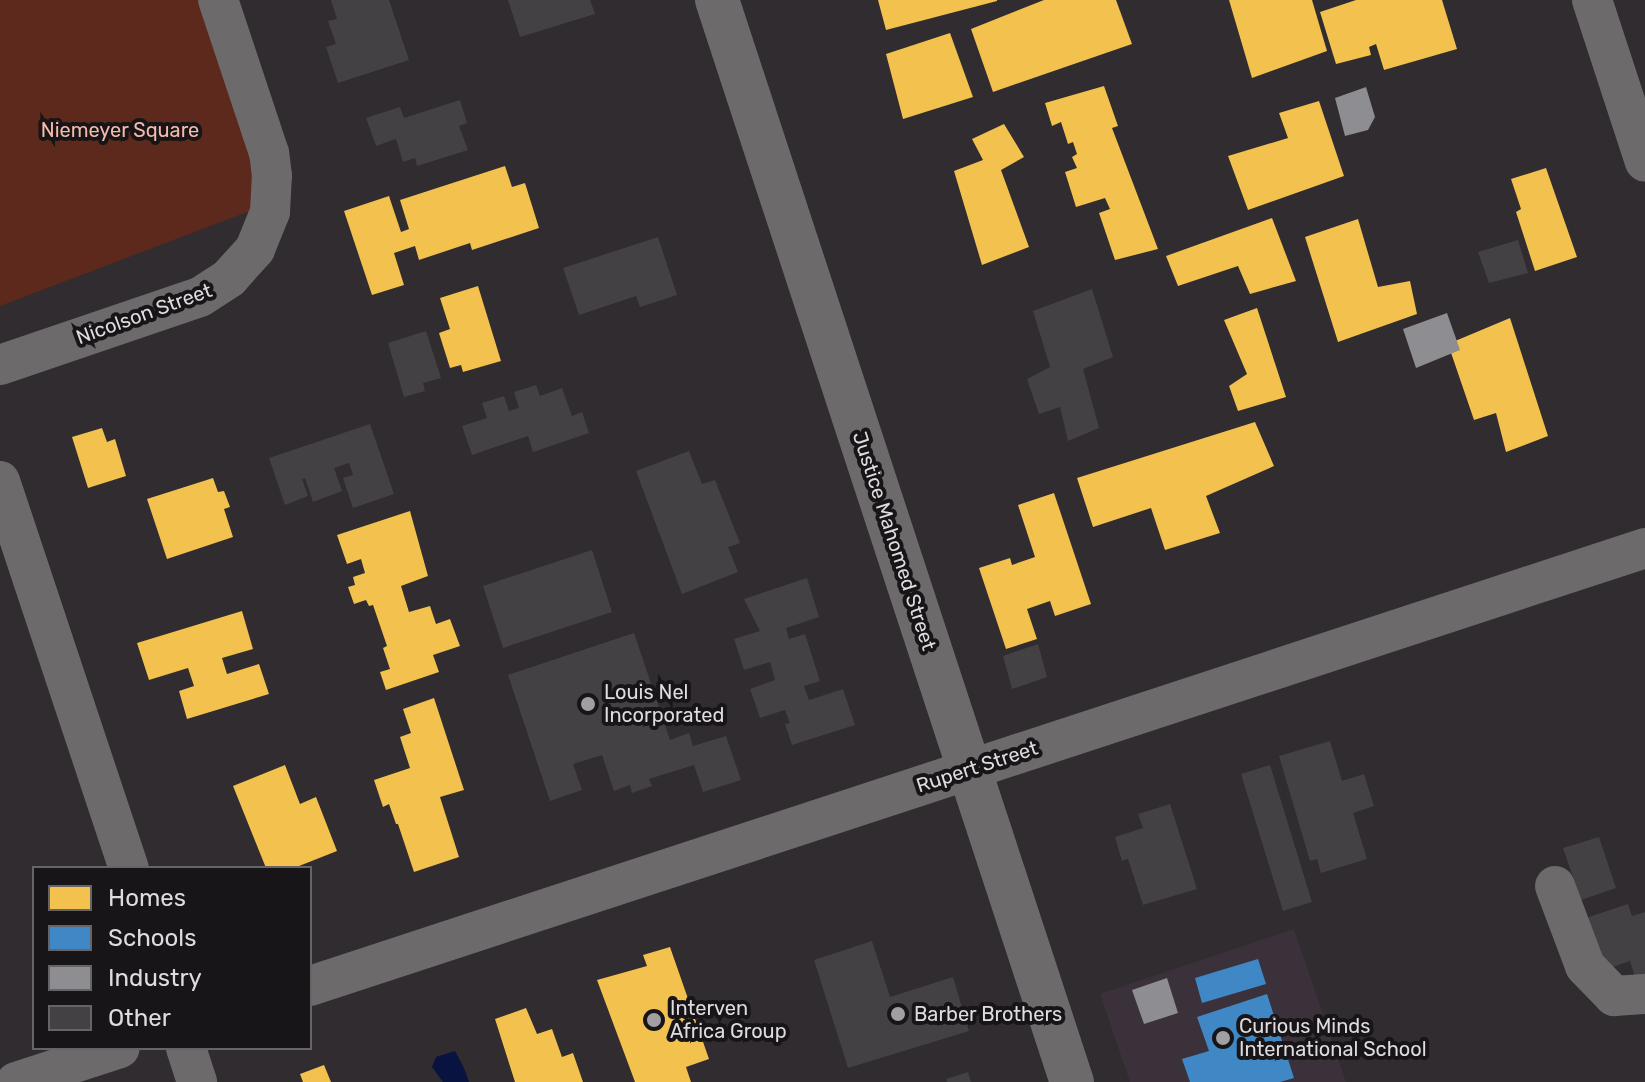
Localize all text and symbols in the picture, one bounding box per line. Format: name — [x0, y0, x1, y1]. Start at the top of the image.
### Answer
park label: Niemeyer Square — [41, 118, 199, 142]
street label: Nicolson Street — [73, 278, 215, 350]
street label: Justice Mahomed Street — [847, 428, 941, 654]
place label: Louis Nel Incorporated — [604, 680, 724, 727]
marker: Louis Nel Incorporated — [579, 695, 597, 713]
street label: Rupert Street — [913, 736, 1041, 798]
legend — [32, 866, 312, 1050]
text: Homes — [108, 884, 186, 912]
text: Schools — [108, 924, 196, 952]
text: Industry — [108, 964, 202, 992]
place label: Interven Africa Group — [670, 996, 787, 1043]
place label: Barber Brothers — [914, 1002, 1063, 1026]
text: Other — [108, 1004, 171, 1032]
marker: Barber Brothers — [889, 1005, 907, 1023]
marker: Interven Africa Group — [645, 1011, 663, 1029]
place label: Curious Minds International School — [1239, 1014, 1427, 1061]
marker: Curious Minds International School — [1214, 1029, 1232, 1047]

